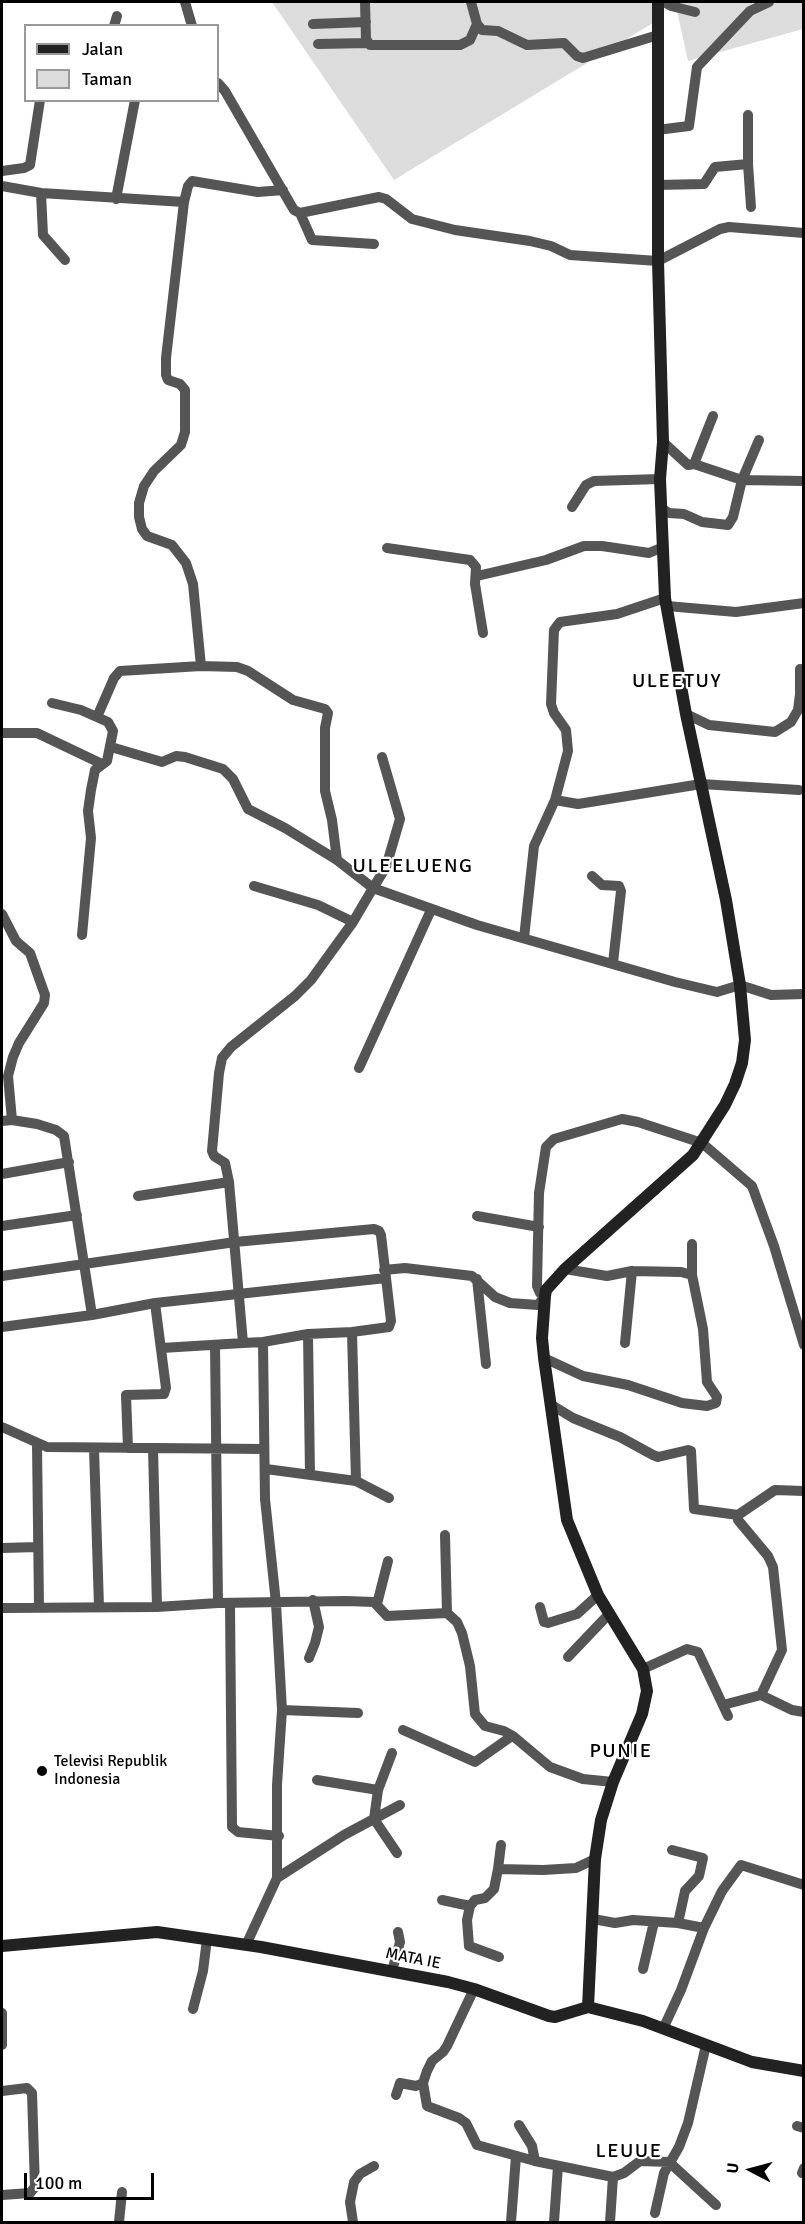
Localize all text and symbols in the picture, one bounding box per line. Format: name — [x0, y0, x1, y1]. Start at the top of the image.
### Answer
legend — [24, 24, 219, 102]
text: Jalan — [82, 38, 123, 60]
text: Taman — [82, 68, 132, 90]
district label: ULEETUY — [632, 670, 722, 694]
district label: ULEELUENG — [353, 855, 473, 879]
district label: PUNIE — [589, 1740, 653, 1764]
place label: Televisi Republik Indonesia — [54, 1752, 167, 1790]
marker: Televisi Republik Indonesia — [35, 1764, 49, 1778]
street label: MATA IE — [384, 1944, 442, 1974]
district label: LEUUE — [595, 2140, 663, 2164]
north arrow — [721, 2140, 781, 2200]
scale bar — [27, 2161, 158, 2199]
text: U — [723, 2162, 744, 2175]
text: 100 m — [35, 2172, 82, 2194]

